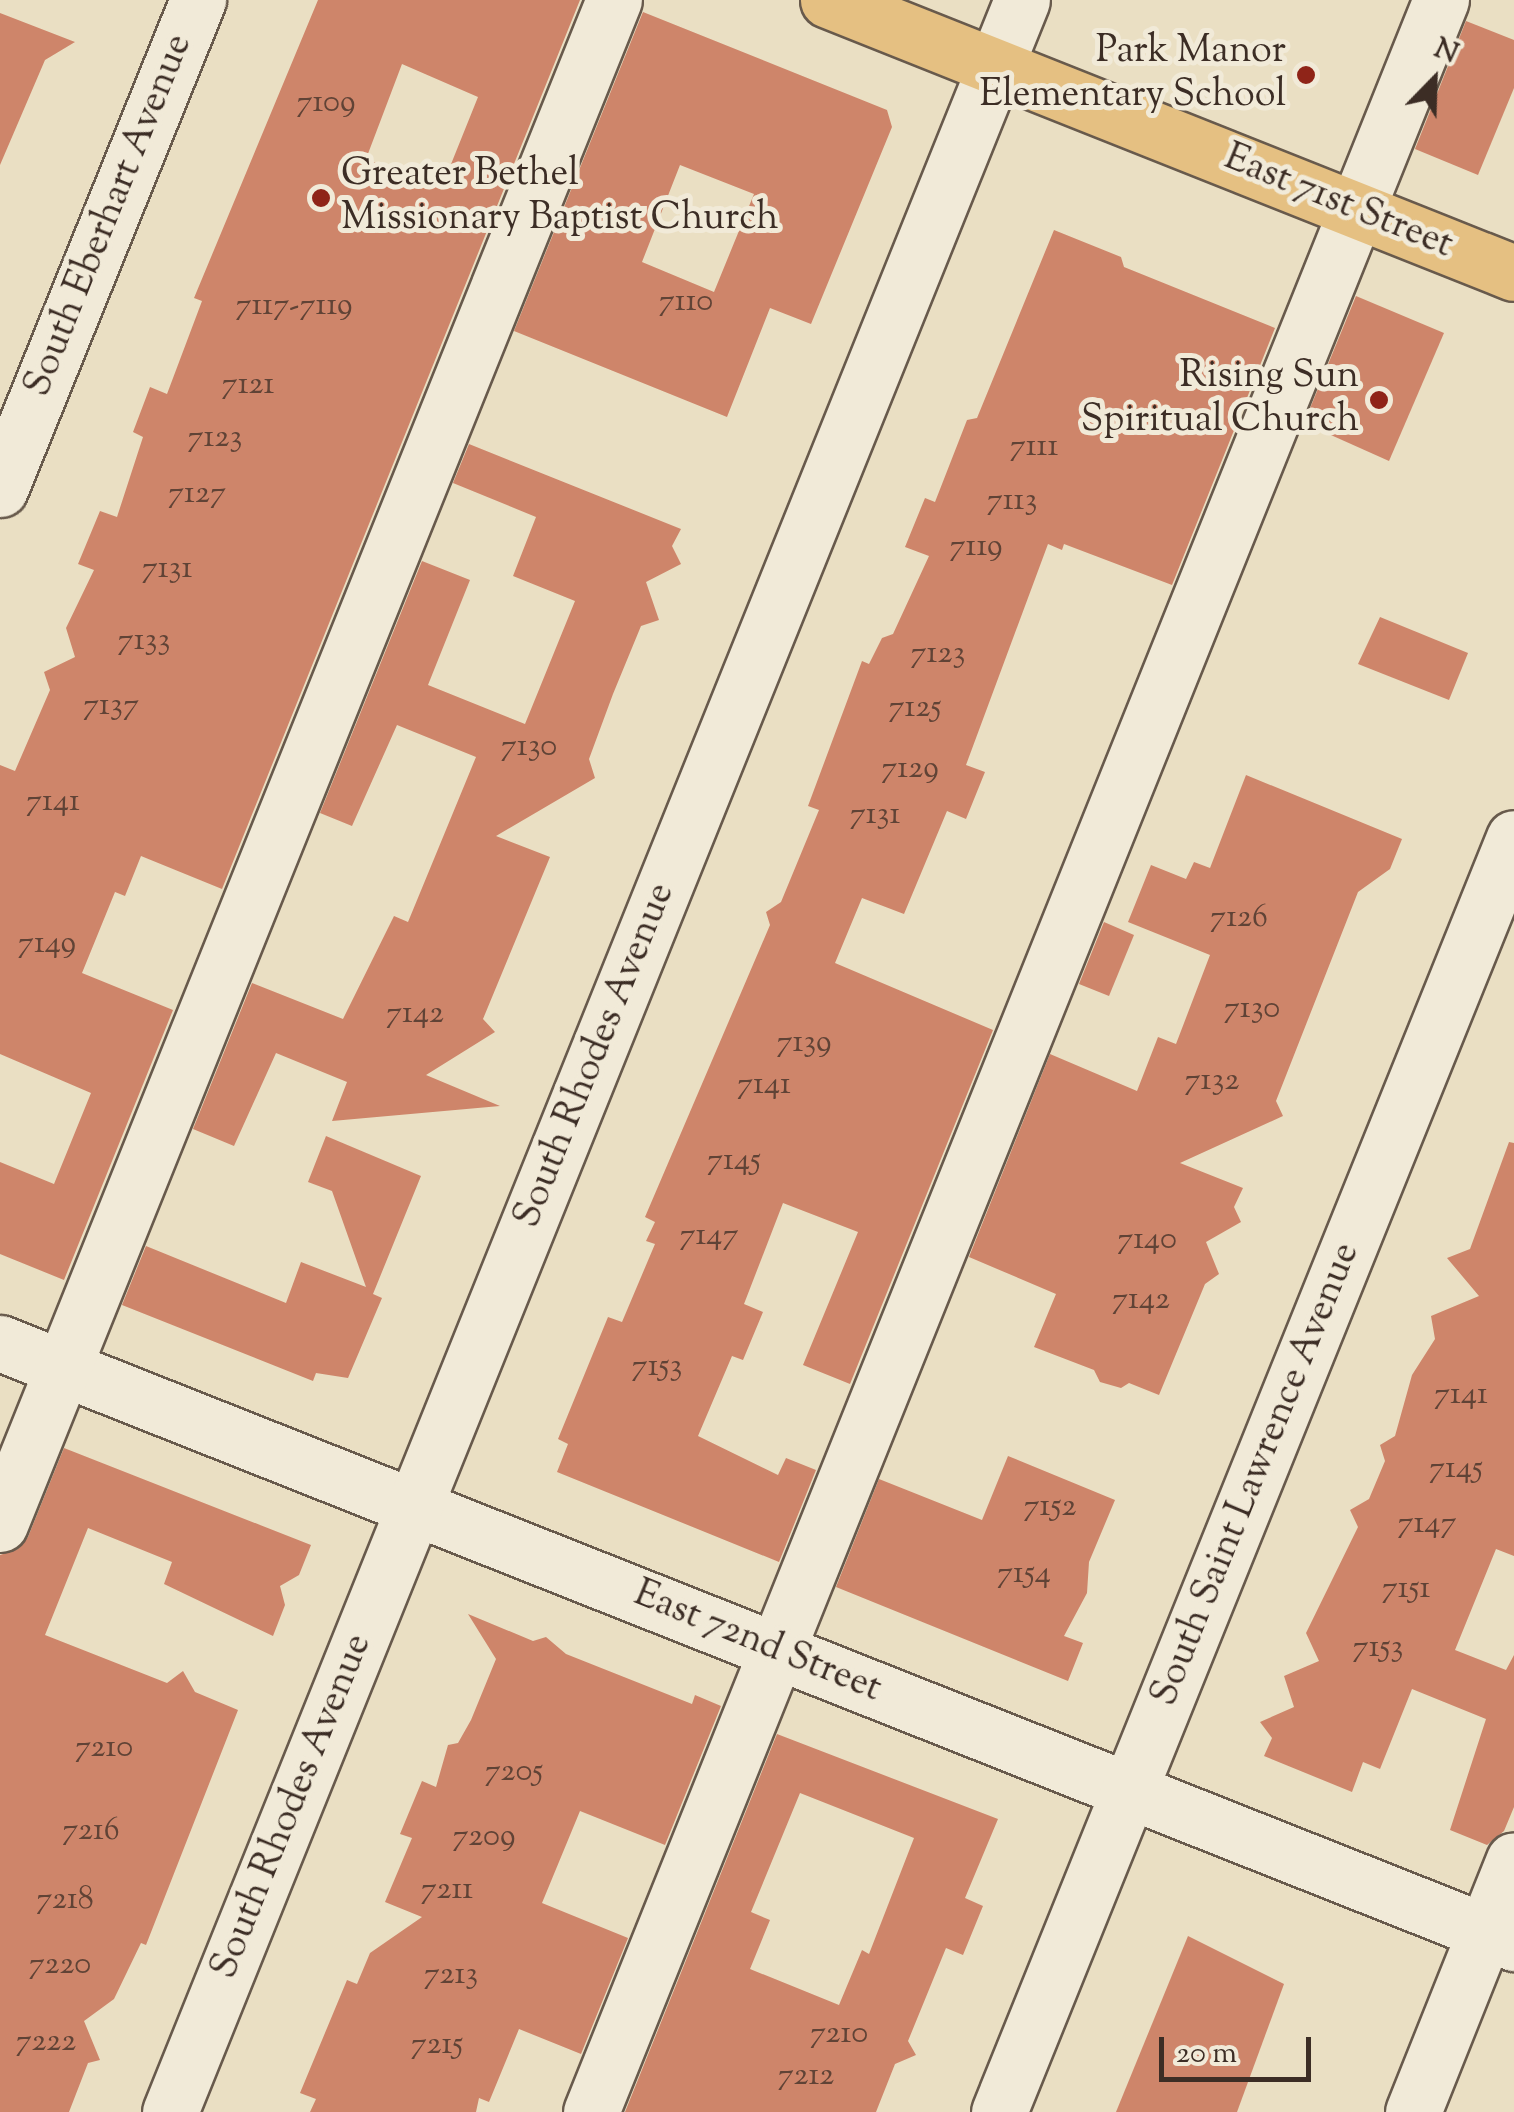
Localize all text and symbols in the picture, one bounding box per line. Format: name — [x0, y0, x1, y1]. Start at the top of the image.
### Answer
street label: South Eberhart Avenue — [16, 28, 204, 404]
place label: Park Manor Elementary School — [979, 30, 1286, 120]
north arrow — [1384, 30, 1484, 130]
text: N — [1428, 30, 1464, 75]
marker: Park Manor Elementary School — [1295, 64, 1317, 86]
house number: 7109 — [296, 84, 356, 122]
street label: East 71st Street — [1217, 136, 1459, 270]
place label: Greater Bethel Missionary Baptist Church — [341, 153, 778, 242]
marker: Greater Bethel Missionary Baptist Church — [310, 187, 332, 209]
house number: 7110 — [659, 283, 713, 321]
house number: 7117-7119 — [235, 287, 353, 325]
place label: Rising Sun Spiritual Church — [1081, 355, 1359, 444]
house number: 7121 — [222, 366, 274, 404]
marker: Rising Sun Spiritual Church — [1368, 389, 1390, 411]
house number: 7123 — [188, 419, 242, 457]
house number: 7111 — [1010, 428, 1058, 466]
house number: 7127 — [168, 475, 226, 513]
house number: 7113 — [987, 482, 1037, 520]
house number: 7119 — [949, 528, 1003, 566]
house number: 7131 — [142, 550, 192, 588]
house number: 7133 — [118, 622, 170, 660]
house number: 7123 — [911, 635, 965, 673]
house number: 7137 — [83, 687, 139, 725]
house number: 7125 — [889, 689, 941, 727]
house number: 7130 — [501, 728, 557, 766]
house number: 7129 — [881, 750, 939, 788]
house number: 7141 — [26, 783, 80, 821]
house number: 7131 — [850, 796, 900, 834]
street label: South Rhodes Avenue — [506, 877, 686, 1235]
house number: 7126 — [1210, 899, 1268, 937]
house number: 7149 — [18, 925, 76, 963]
house number: 7130 — [1224, 990, 1280, 1028]
house number: 7142 — [386, 995, 444, 1033]
house number: 7139 — [776, 1024, 832, 1062]
house number: 7132 — [1185, 1062, 1239, 1100]
house number: 7141 — [737, 1066, 791, 1104]
house number: 7145 — [707, 1142, 761, 1180]
house number: 7147 — [679, 1217, 739, 1255]
house number: 7140 — [1117, 1221, 1177, 1259]
street label: South Saint Lawrence Avenue — [1143, 1237, 1371, 1713]
house number: 7142 — [1112, 1281, 1170, 1319]
house number: 7153 — [632, 1348, 682, 1386]
house number: 7141 — [1434, 1376, 1488, 1414]
house number: 7145 — [1429, 1450, 1483, 1488]
house number: 7152 — [1024, 1488, 1076, 1526]
house number: 7147 — [1397, 1505, 1457, 1543]
house number: 7154 — [997, 1555, 1051, 1593]
house number: 7151 — [1382, 1570, 1430, 1608]
street label: East 72nd Street — [627, 1573, 887, 1713]
street label: South Rhodes Avenue — [203, 1628, 383, 1986]
house number: 7153 — [1353, 1629, 1403, 1667]
house number: 7210 — [75, 1729, 133, 1767]
house number: 7205 — [485, 1753, 543, 1791]
house number: 7216 — [62, 1812, 120, 1850]
house number: 7209 — [452, 1818, 516, 1856]
house number: 7211 — [421, 1871, 473, 1909]
house number: 7218 — [36, 1881, 94, 1919]
house number: 7220 — [29, 1946, 91, 1984]
house number: 7213 — [424, 1956, 478, 1994]
house number: 7210 — [810, 2015, 868, 2053]
scale bar — [1164, 2017, 1316, 2079]
house number: 7222 — [16, 2023, 76, 2061]
house number: 7215 — [411, 2026, 463, 2064]
text: 20 m — [1176, 2033, 1237, 2076]
house number: 7212 — [778, 2057, 834, 2095]

